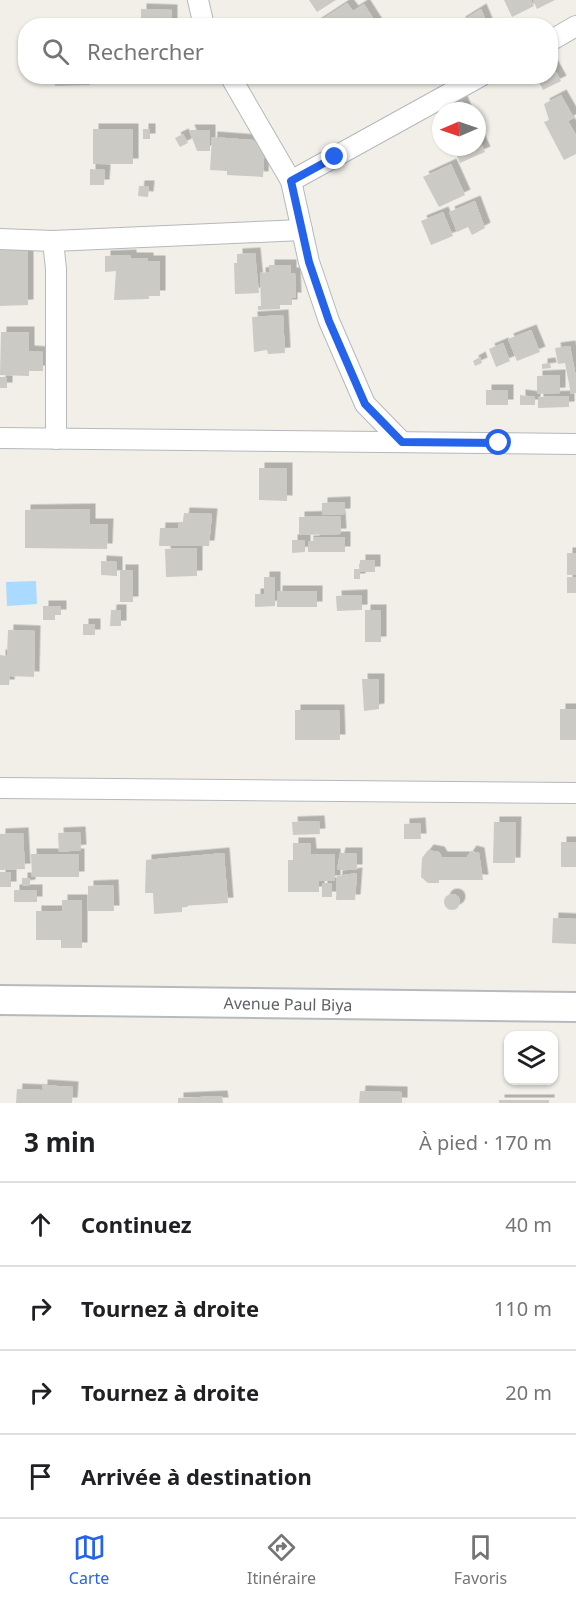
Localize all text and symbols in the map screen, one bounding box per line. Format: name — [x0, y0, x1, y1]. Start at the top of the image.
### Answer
search box — [18, 18, 558, 84]
icon: search — [39, 35, 72, 68]
text: Rechercher — [87, 36, 204, 66]
north arrow — [432, 102, 486, 156]
route end — [321, 143, 347, 169]
route start — [485, 429, 511, 455]
street label: Avenue Paul Biya — [223, 992, 353, 1016]
map controls — [504, 1031, 558, 1085]
button: layers — [504, 1031, 558, 1085]
text: 3 min — [24, 1124, 96, 1160]
text: À pied · 170 m — [419, 1129, 552, 1156]
icon: ahead — [24, 1208, 57, 1241]
text: Continuez — [81, 1209, 192, 1239]
text: 40 m — [505, 1211, 552, 1238]
icon: right — [24, 1292, 57, 1325]
text: Tournez à droite — [81, 1293, 259, 1323]
text: 110 m — [494, 1295, 552, 1322]
icon: right — [24, 1376, 57, 1409]
text: Tournez à droite — [81, 1377, 259, 1407]
text: 20 m — [505, 1379, 552, 1406]
icon: arrive — [24, 1460, 57, 1493]
text: Arrivée à destination — [81, 1461, 312, 1491]
tab: Carte — [69, 1531, 109, 1589]
tab: Itinéraire — [247, 1531, 316, 1589]
tab: Favoris — [454, 1531, 507, 1589]

